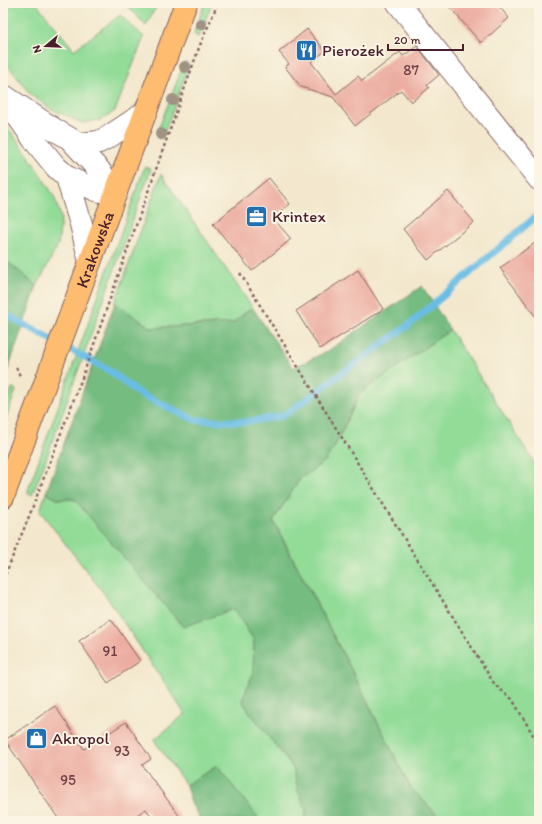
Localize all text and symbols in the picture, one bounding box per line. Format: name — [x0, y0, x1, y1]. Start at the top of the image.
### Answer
north arrow — [26, 26, 66, 66]
scale bar — [388, 26, 463, 52]
text: 20 m — [394, 33, 421, 47]
restaurant icon: Pierożek — [293, 37, 319, 63]
place label: Pierożek — [322, 40, 385, 60]
text: N — [30, 43, 44, 55]
house number: 87 — [403, 61, 419, 79]
office icon: Krintex — [244, 203, 270, 229]
place label: Krintex — [272, 206, 326, 226]
street label: Krakowska — [71, 208, 118, 291]
house number: 91 — [103, 642, 117, 660]
shop icon: Akropol — [24, 725, 50, 751]
place label: Akropol — [52, 728, 109, 748]
house number: 93 — [114, 742, 130, 760]
house number: 95 — [60, 771, 76, 789]

